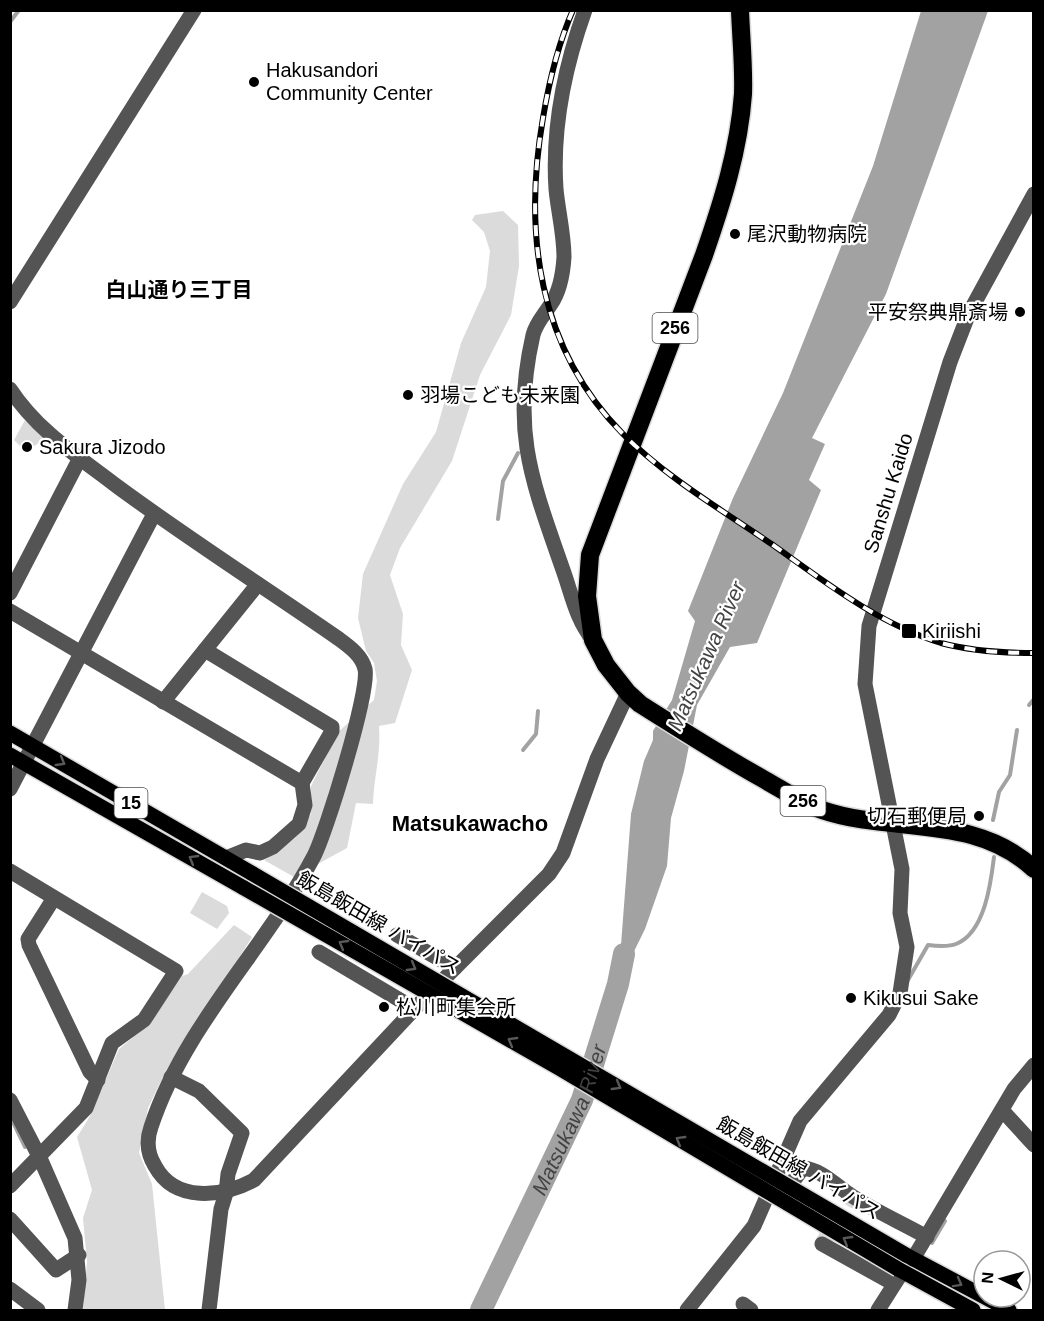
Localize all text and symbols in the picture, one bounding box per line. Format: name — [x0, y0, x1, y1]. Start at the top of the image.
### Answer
place label: Hakusandori Community Center — [266, 59, 433, 104]
marker: Hakusandori Community Center — [247, 75, 261, 89]
place label: 尾沢動物病院 — [747, 223, 867, 245]
marker: 尾沢動物病院 — [728, 227, 742, 241]
district label: 白山通り三丁目 — [106, 278, 253, 301]
place label: 平安祭典鼎斎場 — [868, 301, 1008, 323]
marker: 平安祭典鼎斎場 — [1013, 305, 1027, 319]
road number: 256 — [652, 313, 698, 343]
place label: 羽場こども未来園 — [420, 384, 580, 406]
marker: 羽場こども未来園 — [401, 388, 415, 402]
street label: Sanshu Kaido — [859, 430, 917, 556]
place label: Sakura Jizodo — [39, 436, 166, 458]
marker: Sakura Jizodo — [20, 440, 34, 454]
water label: Matsukawa River — [663, 577, 750, 734]
place label: Kiriishi — [922, 620, 981, 642]
marker: Kiriishi — [900, 622, 918, 640]
one-way arrow — [55, 755, 65, 767]
road number: 256 — [780, 786, 826, 816]
road number: 15 — [114, 788, 148, 818]
place label: 切石郵便局 — [867, 805, 967, 827]
marker: 切石郵便局 — [972, 809, 986, 823]
district label: Matsukawacho — [392, 811, 548, 836]
one-way arrow — [189, 855, 199, 866]
street label: 飯島飯田線 バイパス — [293, 867, 465, 979]
one-way arrow — [339, 939, 349, 951]
one-way arrow — [406, 959, 416, 971]
place label: Kikusui Sake — [863, 987, 979, 1009]
marker: Kikusui Sake — [844, 991, 858, 1005]
place label: 松川町集会所 — [396, 996, 516, 1018]
marker: 松川町集会所 — [377, 1000, 391, 1014]
one-way arrow — [508, 1036, 518, 1048]
water label: Matsukawa River — [527, 1041, 610, 1198]
one-way arrow — [611, 1079, 621, 1090]
street label: 飯島飯田線 バイパス — [713, 1112, 885, 1224]
one-way arrow — [676, 1135, 686, 1147]
one-way arrow — [843, 1235, 853, 1247]
north arrow — [972, 1249, 1032, 1309]
text: N — [979, 1271, 997, 1284]
one-way arrow — [951, 1276, 962, 1287]

